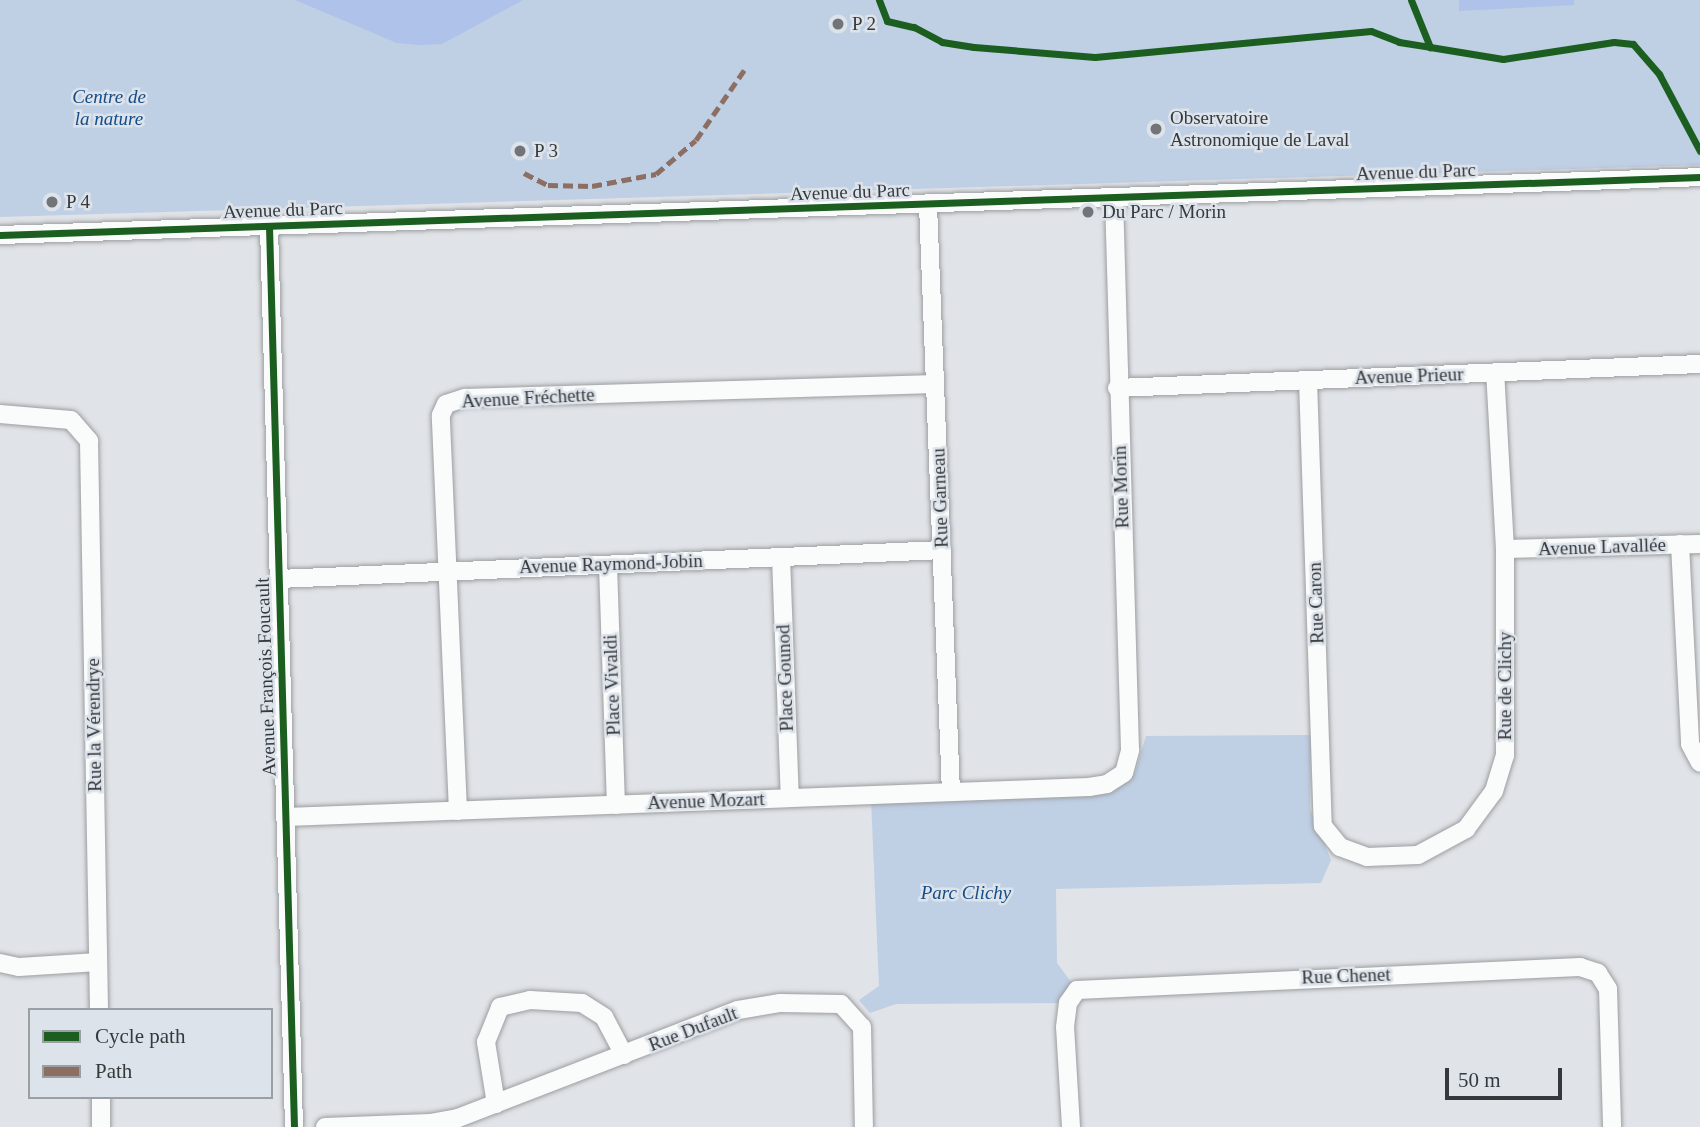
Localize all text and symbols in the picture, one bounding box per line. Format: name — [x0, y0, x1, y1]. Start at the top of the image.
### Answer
place label: P 2 — [852, 13, 877, 35]
marker: P 2 — [830, 16, 846, 32]
park label: Centre de la nature — [72, 86, 146, 130]
place label: Observatoire Astronomique de Laval — [1170, 107, 1349, 151]
marker: Observatoire Astronomique de Laval — [1148, 121, 1164, 137]
place label: P 3 — [534, 140, 559, 162]
marker: P 3 — [512, 143, 528, 159]
street label: Avenue du Parc — [1356, 159, 1476, 185]
street label: Avenue du Parc — [790, 179, 910, 205]
place label: P 4 — [66, 191, 91, 213]
marker: P 4 — [44, 194, 60, 210]
street label: Avenue du Parc — [223, 197, 343, 223]
place label: Du Parc / Morin — [1102, 201, 1226, 223]
marker: Du Parc / Morin — [1080, 204, 1096, 220]
street label: Avenue Prieur — [1354, 363, 1464, 389]
street label: Avenue Fréchette — [461, 383, 595, 413]
street label: Rue Morin — [1108, 445, 1134, 529]
street label: Rue Garneau — [927, 448, 953, 548]
street label: Avenue Lavallée — [1538, 533, 1666, 561]
street label: Avenue Raymond-Jobin — [519, 549, 703, 579]
street label: Rue Caron — [1303, 562, 1329, 644]
street label: Avenue François Foucault — [251, 577, 281, 777]
street label: Place Gounod — [772, 624, 798, 732]
street label: Rue de Clichy — [1494, 632, 1516, 740]
street label: Place Vivaldi — [599, 634, 625, 736]
street label: Rue la Vérendrye — [81, 658, 107, 792]
street label: Avenue Mozart — [647, 788, 765, 814]
park label: Parc Clichy — [921, 882, 1011, 904]
street label: Rue Chenet — [1301, 963, 1391, 989]
street label: Rue Dufault — [645, 1002, 741, 1056]
legend — [28, 1008, 273, 1099]
text: Cycle path — [95, 1024, 185, 1048]
scale bar — [1448, 1054, 1565, 1098]
text: Path — [95, 1059, 132, 1083]
text: 50 m — [1458, 1068, 1501, 1092]

